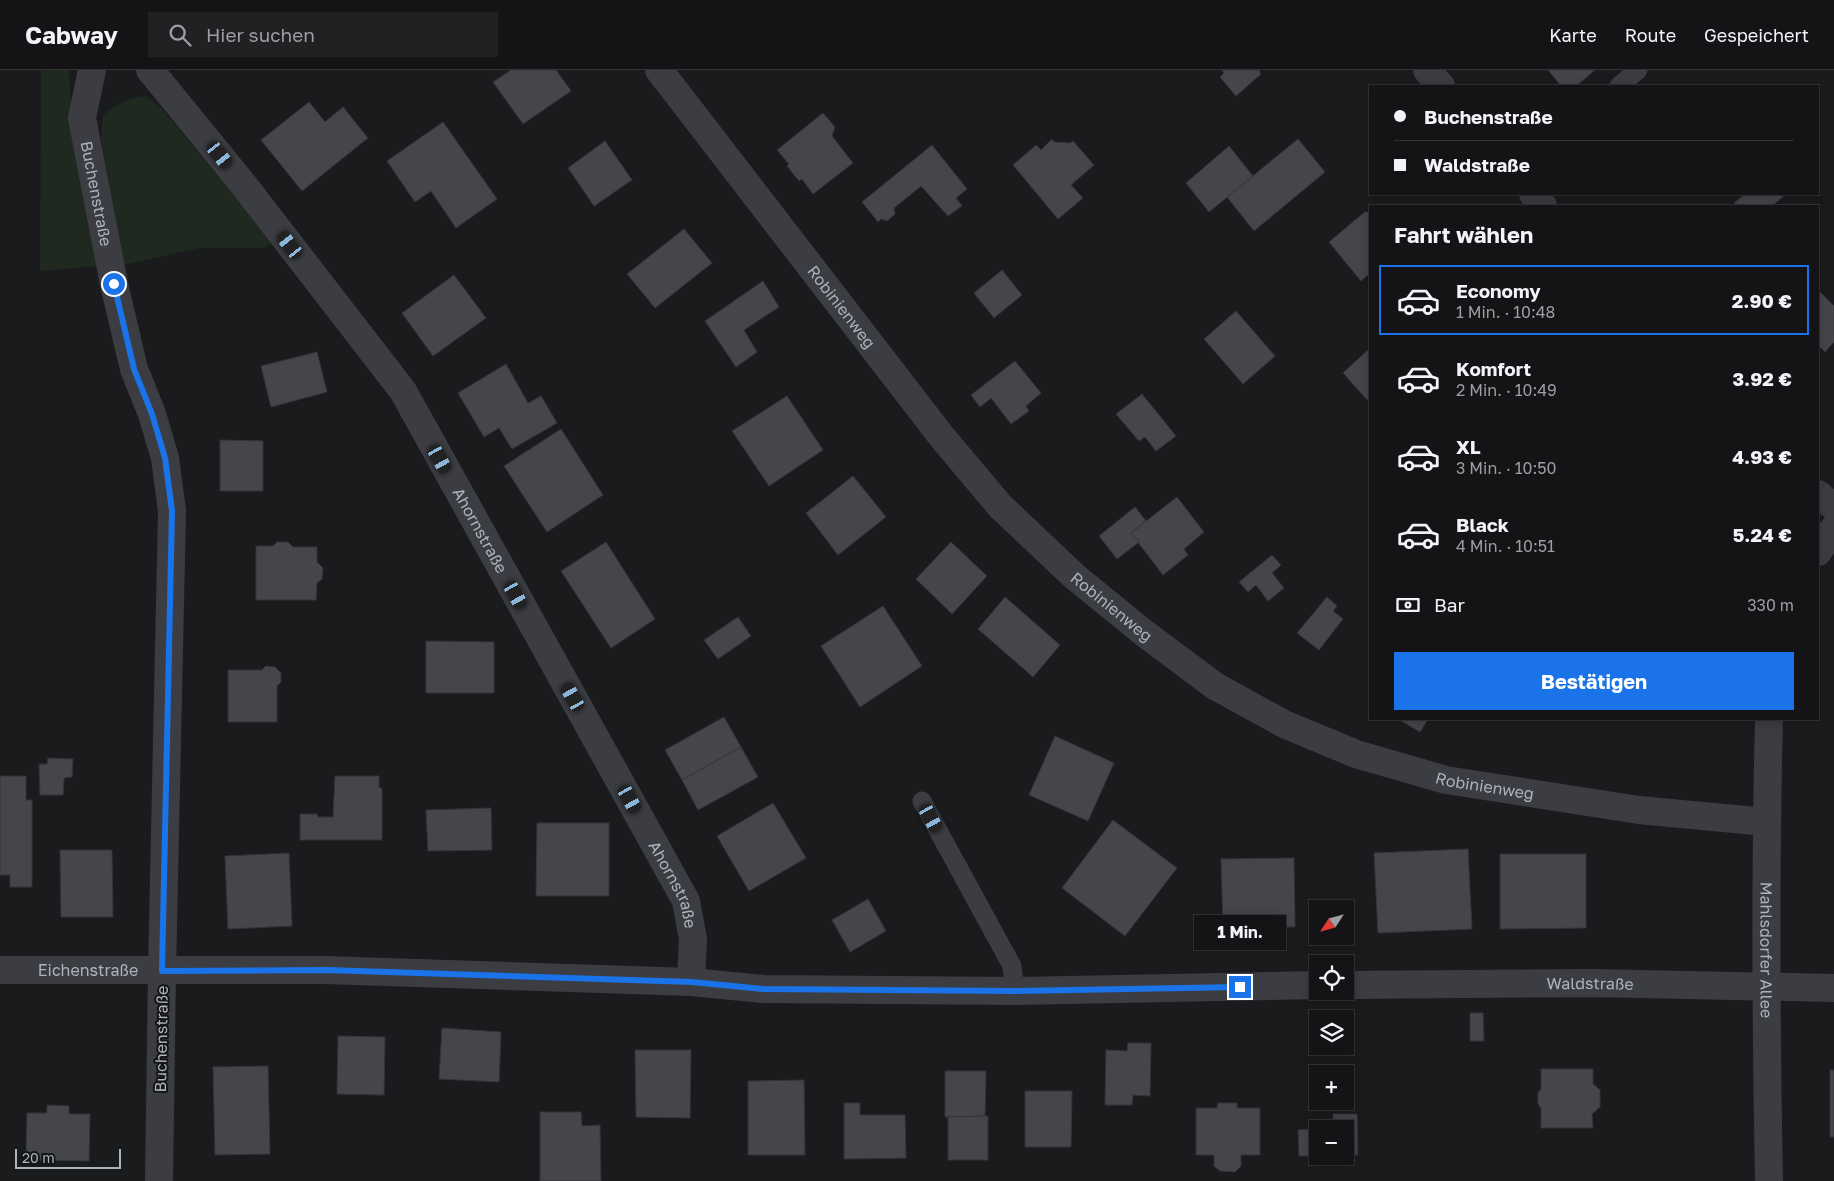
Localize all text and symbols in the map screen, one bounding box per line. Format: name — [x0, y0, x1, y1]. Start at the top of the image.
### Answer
search box — [148, 12, 498, 57]
text: Cabway — [25, 20, 118, 49]
icon: search — [166, 21, 194, 49]
text: Hier suchen — [206, 23, 315, 46]
text: Karte — [1549, 24, 1597, 46]
text: Route — [1625, 24, 1676, 46]
text: Gespeichert — [1704, 24, 1809, 46]
text: Buchenstraße — [1424, 105, 1553, 128]
street label: Buchenstraße — [77, 139, 116, 248]
car — [204, 139, 235, 171]
text: Waldstraße — [1424, 153, 1530, 176]
text: Fahrt wählen — [1394, 221, 1533, 248]
car — [274, 229, 305, 261]
street label: Robinienweg — [803, 261, 880, 352]
route start — [103, 273, 125, 295]
icon: car — [1396, 278, 1441, 323]
text: Economy — [1456, 279, 1541, 302]
text: 2.90 € — [1732, 289, 1792, 312]
text: 1 Min. · 10:48 — [1456, 302, 1555, 322]
icon: car — [1396, 356, 1441, 401]
text: Komfort — [1456, 357, 1531, 380]
text: 3.92 € — [1733, 367, 1792, 390]
text: 2 Min. · 10:49 — [1456, 380, 1557, 400]
icon: car — [1396, 434, 1441, 479]
text: XL — [1456, 435, 1481, 458]
car — [426, 442, 453, 476]
text: 4.93 € — [1732, 445, 1792, 468]
text: 3 Min. · 10:50 — [1456, 458, 1557, 478]
street label: Ahornstraße — [449, 484, 512, 577]
icon: car — [1396, 512, 1441, 557]
text: Black — [1456, 513, 1509, 536]
text: 5.24 € — [1733, 523, 1792, 546]
text: 4 Min. · 10:51 — [1456, 536, 1555, 556]
street label: Robinienweg — [1067, 567, 1156, 646]
car — [502, 578, 529, 612]
icon: cash — [1394, 591, 1422, 619]
text: Bar — [1434, 593, 1465, 616]
text: 330 m — [1747, 595, 1794, 615]
button: Bestätigen — [1394, 652, 1794, 710]
car — [559, 680, 586, 714]
street label: Robinienweg — [1433, 767, 1535, 804]
car — [616, 782, 643, 816]
car — [917, 801, 944, 835]
street label: Ahornstraße — [645, 837, 701, 930]
street label: Mahlsdorfer Allee — [1756, 882, 1777, 1018]
north arrow — [1309, 900, 1354, 945]
map controls — [1309, 900, 1354, 1165]
callout: 1 Min. — [1194, 914, 1286, 950]
text: 1 Min. — [1217, 922, 1263, 942]
button: locate — [1309, 955, 1354, 1000]
street label: Eichenstraße — [38, 960, 138, 980]
street label: Waldstraße — [1546, 973, 1634, 994]
route end — [1229, 976, 1251, 998]
street label: Buchenstraße — [150, 986, 172, 1092]
button: layers — [1309, 1010, 1354, 1055]
button: + — [1309, 1065, 1354, 1110]
button: − — [1309, 1120, 1354, 1165]
scale bar — [15, 1146, 121, 1169]
text: 20 m — [22, 1149, 55, 1166]

